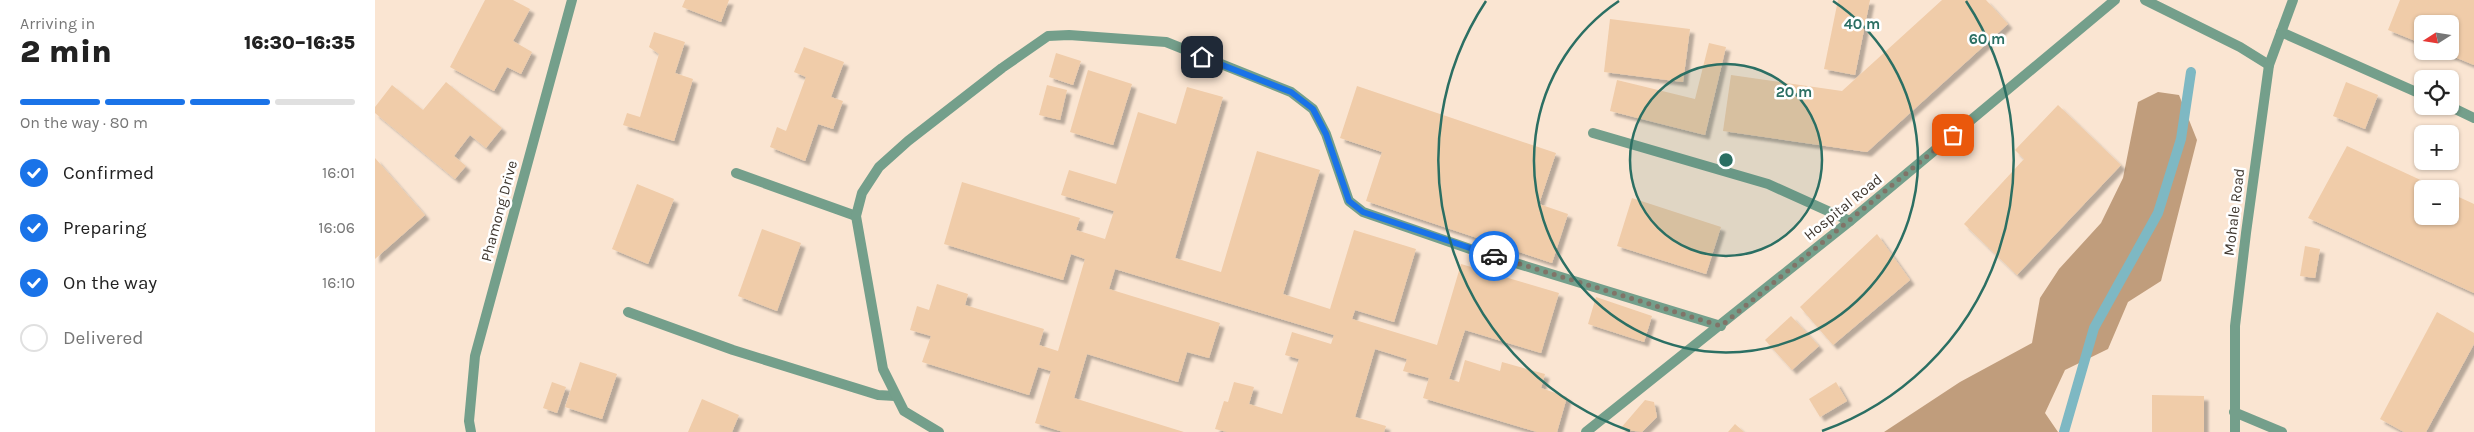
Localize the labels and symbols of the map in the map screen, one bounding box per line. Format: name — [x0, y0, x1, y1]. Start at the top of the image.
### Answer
text: 40 m — [1844, 15, 1880, 33]
north arrow — [2414, 15, 2459, 60]
text: 60 m — [1969, 30, 2005, 48]
pin — [1181, 36, 1223, 78]
text: 20 m — [1776, 83, 1812, 101]
pin — [1932, 114, 1974, 156]
centre of rings — [1717, 151, 1735, 169]
street label: Phamong Drive — [477, 158, 521, 264]
street label: Mohale Road — [2220, 167, 2248, 257]
street label: Hospital Road — [1800, 170, 1886, 244]
courier — [1469, 231, 1519, 281]

